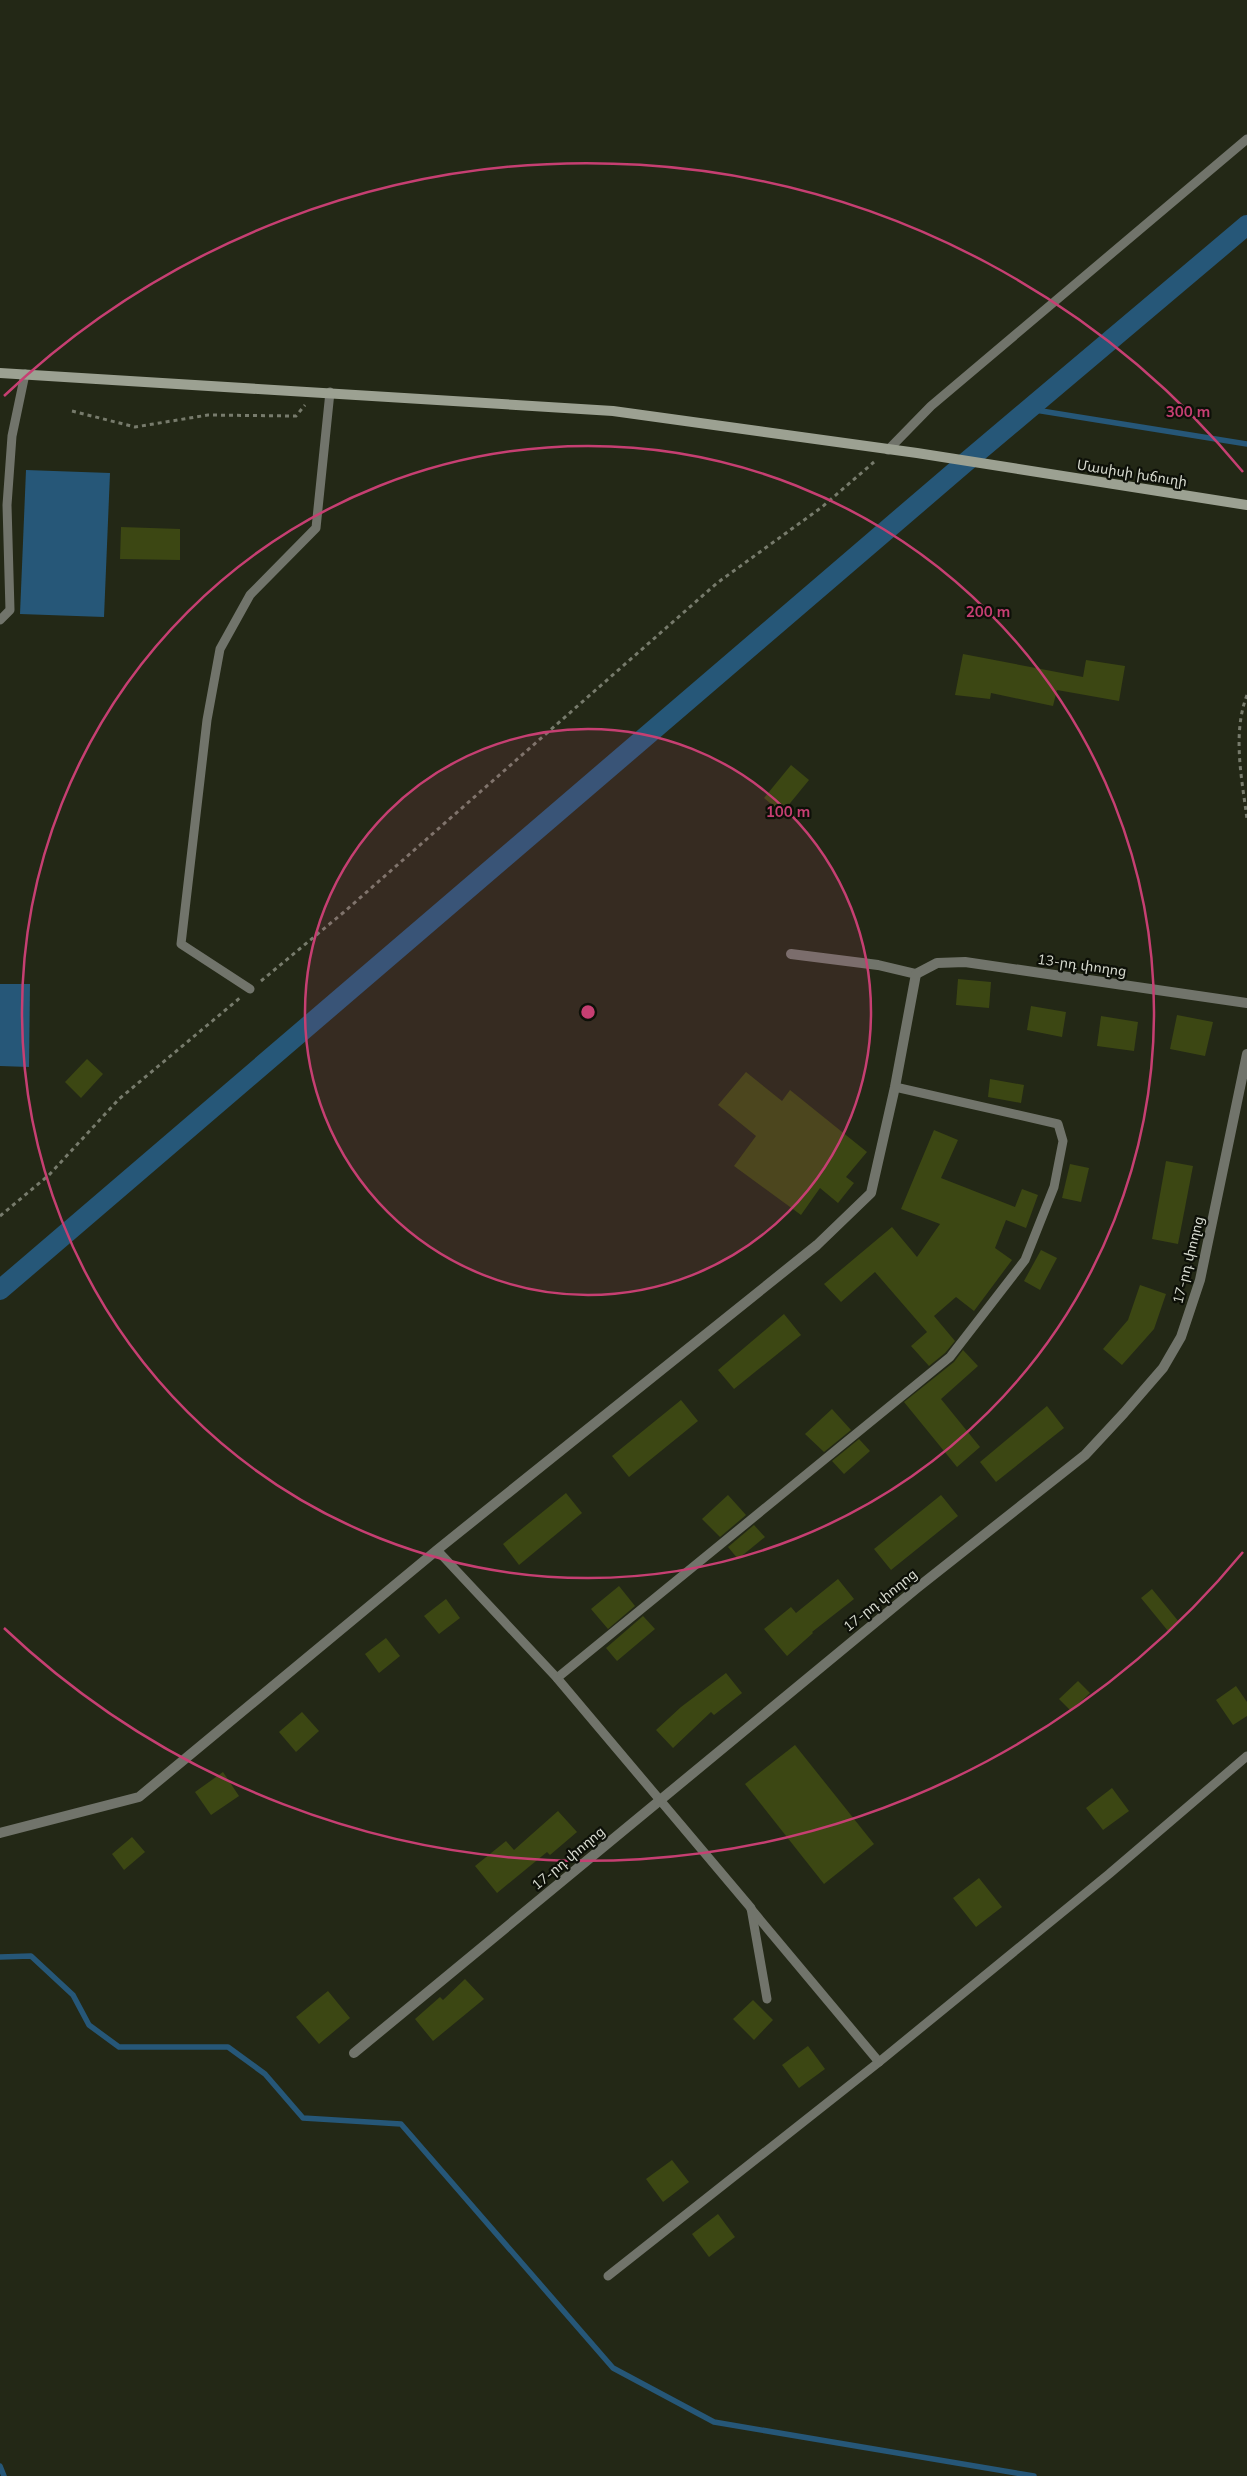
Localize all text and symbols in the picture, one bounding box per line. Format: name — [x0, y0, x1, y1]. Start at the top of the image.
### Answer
text: 300 m — [1166, 402, 1210, 421]
street label: Մասիսի խճուղի — [1076, 455, 1188, 491]
text: 200 m — [966, 602, 1010, 621]
text: 100 m — [766, 802, 810, 821]
street label: 13-րդ փողոց — [1036, 950, 1128, 980]
centre of rings — [579, 1003, 597, 1021]
street label: 17-րդ փողոց — [1168, 1214, 1208, 1306]
street label: 17-րդ փողոց — [839, 1565, 921, 1635]
street label: 17-րդ փողոց — [528, 1822, 608, 1894]

